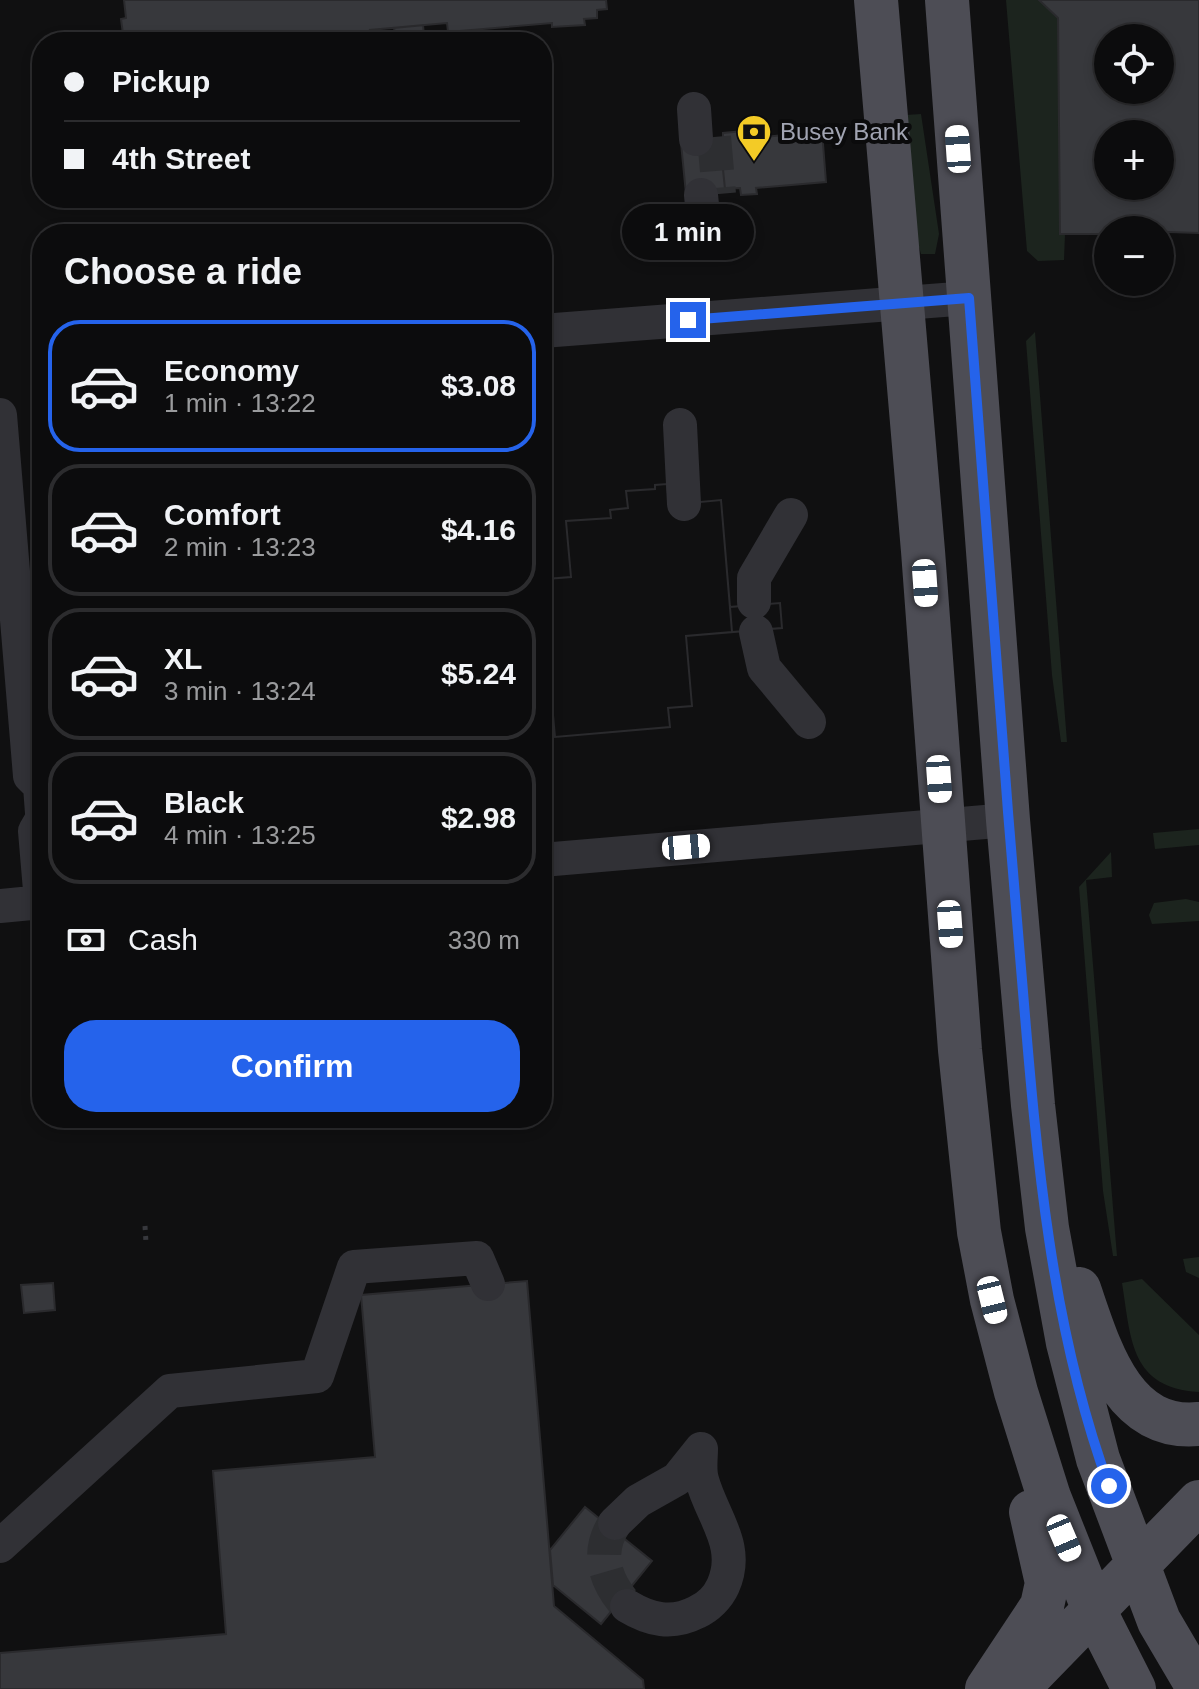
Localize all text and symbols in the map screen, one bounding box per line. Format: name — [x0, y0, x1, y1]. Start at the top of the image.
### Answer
map controls — [1094, 24, 1174, 296]
button: locate — [1094, 24, 1174, 104]
text: Pickup — [112, 65, 210, 98]
bank icon: Busey Bank — [735, 113, 773, 163]
place label: Busey Bank — [780, 118, 909, 145]
button: + — [1094, 120, 1174, 200]
car — [944, 124, 972, 174]
text: 4th Street — [112, 142, 250, 175]
callout: 1 min — [622, 204, 754, 260]
button: − — [1094, 216, 1174, 296]
text: 1 min — [654, 217, 722, 247]
text: Choose a ride — [64, 251, 302, 292]
route end — [670, 302, 706, 338]
icon: car — [68, 350, 140, 422]
text: Economy — [164, 354, 299, 387]
text: $3.08 — [441, 369, 516, 402]
text: 1 min · 13:22 — [164, 388, 316, 418]
icon: car — [68, 494, 140, 566]
text: Comfort — [164, 498, 281, 531]
text: $4.16 — [441, 513, 516, 546]
text: 2 min · 13:23 — [164, 532, 316, 562]
car — [911, 558, 939, 608]
icon: car — [68, 638, 140, 710]
text: XL — [164, 642, 202, 675]
text: $5.24 — [441, 657, 516, 690]
text: 3 min · 13:24 — [164, 676, 316, 706]
car — [925, 754, 953, 804]
icon: car — [68, 782, 140, 854]
text: Black — [164, 786, 244, 819]
text: $2.98 — [441, 801, 516, 834]
text: 4 min · 13:25 — [164, 820, 316, 850]
car — [661, 833, 711, 861]
car — [936, 899, 964, 949]
icon: cash — [64, 918, 108, 962]
text: Cash — [128, 923, 198, 956]
text: 330 m — [448, 925, 520, 955]
button: Confirm — [64, 1020, 520, 1112]
car — [975, 1274, 1009, 1326]
route start — [1091, 1468, 1127, 1504]
car — [1044, 1511, 1084, 1565]

